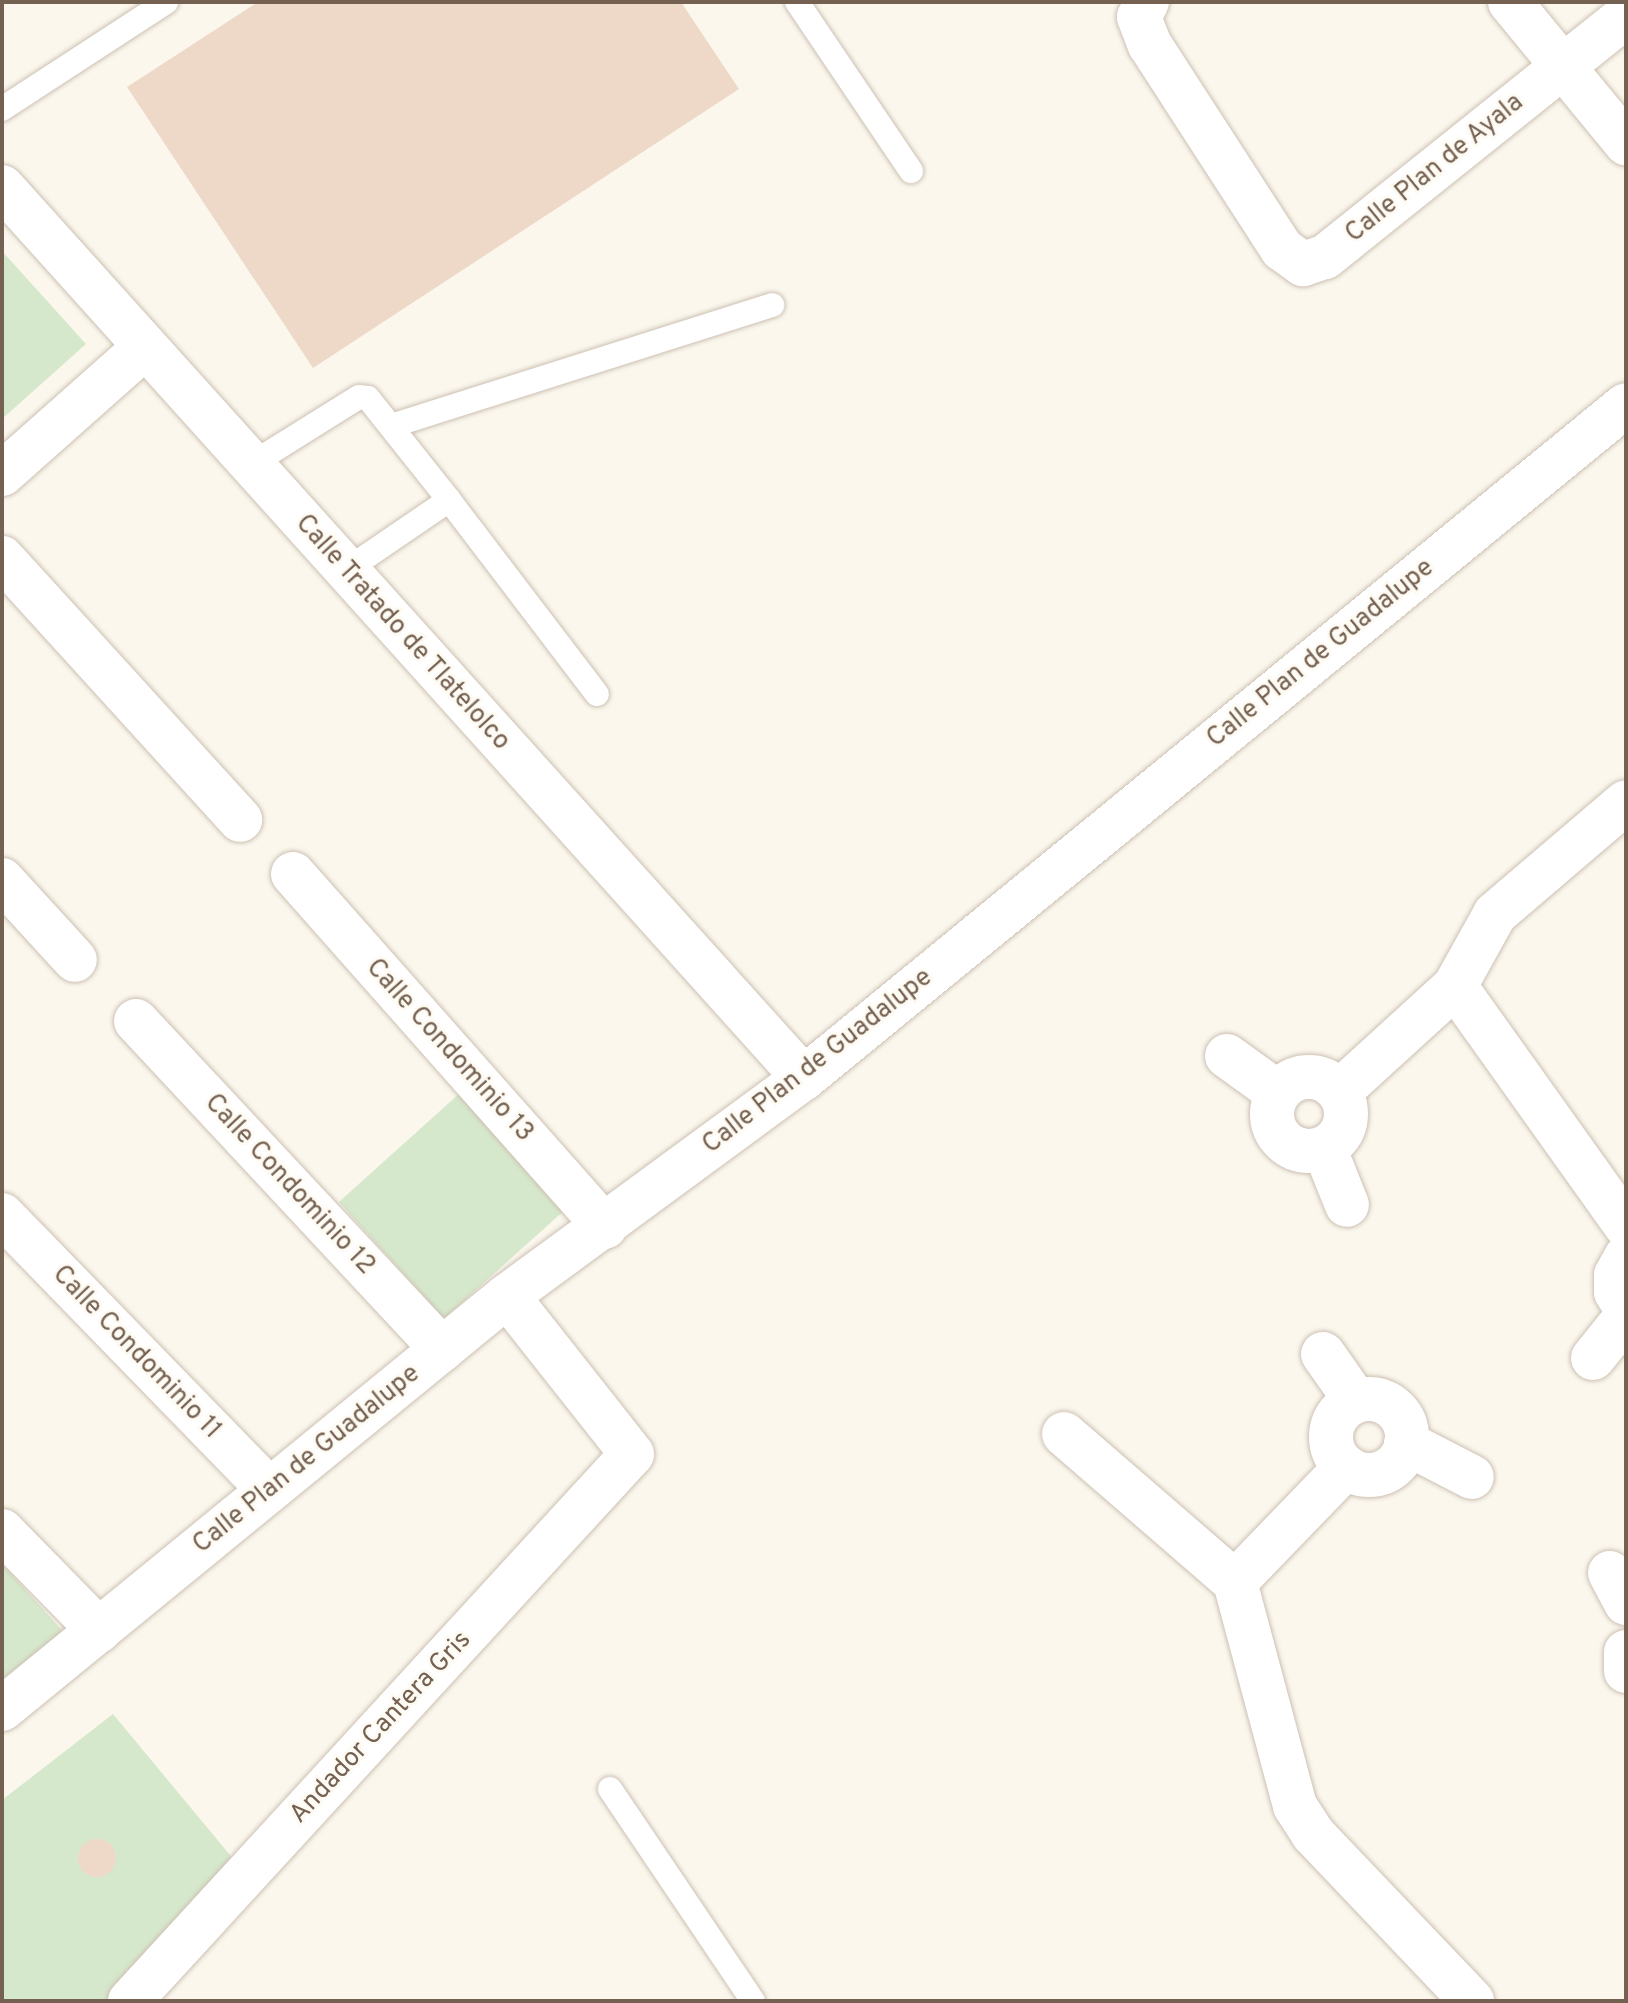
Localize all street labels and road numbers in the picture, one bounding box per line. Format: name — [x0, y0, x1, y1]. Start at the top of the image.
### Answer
street label: Calle Plan de Ayala — [1339, 87, 1531, 251]
street label: Calle Tratado de Tlatelolco — [287, 508, 517, 758]
street label: Calle Plan de Guadalupe — [1201, 553, 1441, 755]
street label: Calle Condominio 13 — [359, 953, 539, 1149]
street label: Calle Plan de Guadalupe — [697, 963, 939, 1161]
street label: Calle Condominio 12 — [197, 1088, 381, 1282]
street label: Calle Condominio 11 — [45, 1260, 227, 1446]
street label: Calle Plan de Guadalupe — [187, 1359, 427, 1561]
street label: Andador Cantera Gris — [284, 1625, 478, 1831]

